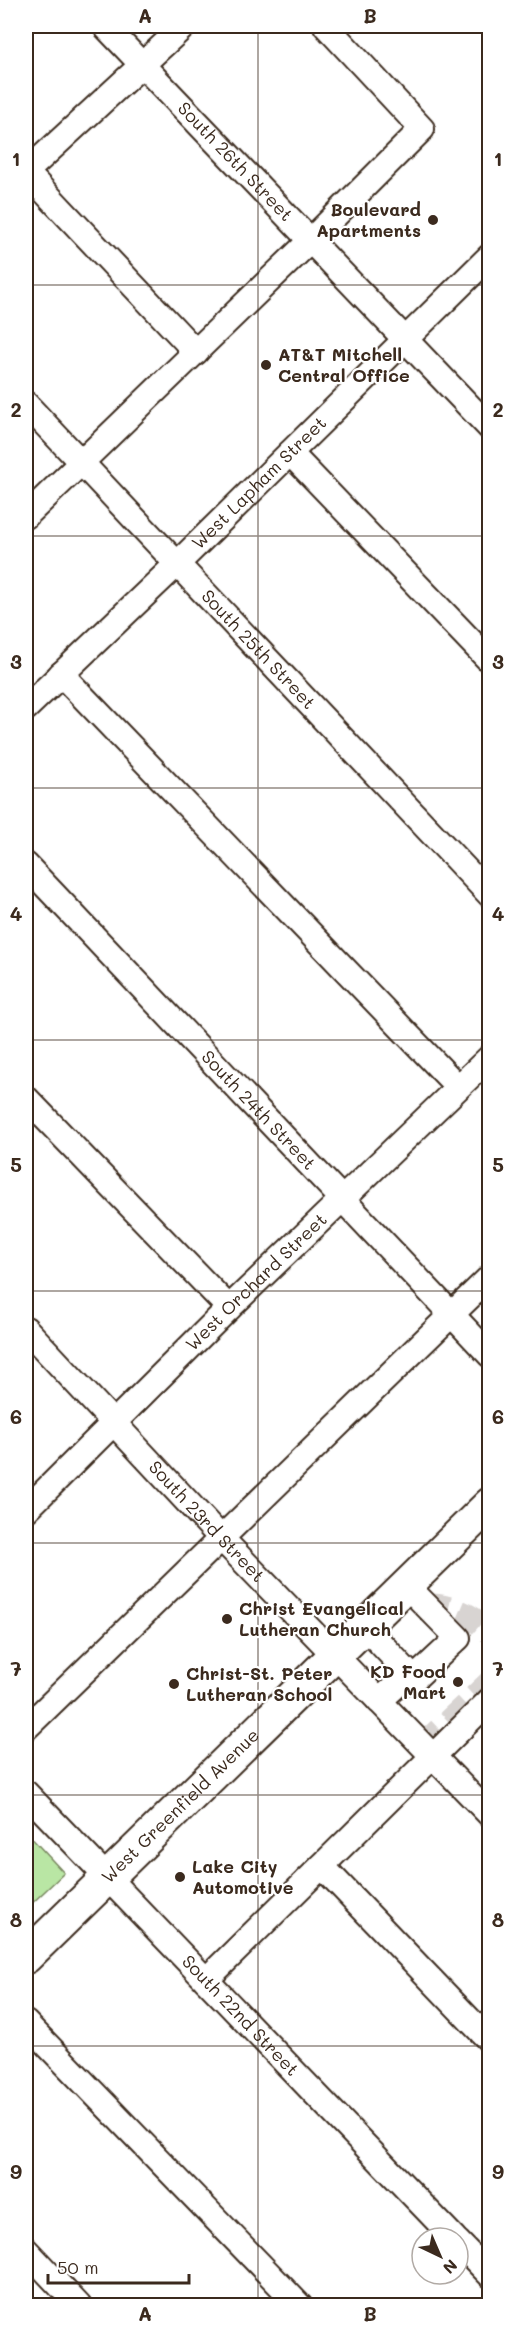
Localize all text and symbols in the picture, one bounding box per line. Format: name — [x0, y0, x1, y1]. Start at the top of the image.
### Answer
text: A — [138, 2, 152, 28]
text: B — [363, 2, 377, 28]
street label: South 26th Street — [173, 96, 299, 226]
text: 1 — [12, 145, 20, 171]
text: 1 — [494, 145, 502, 171]
place label: Boulevard Apartments — [316, 197, 421, 242]
marker: Boulevard Apartments — [426, 213, 440, 227]
place label: AT&T Mitchell Central Office — [278, 342, 410, 387]
marker: AT&T Mitchell Central Office — [259, 358, 273, 372]
text: 2 — [10, 396, 22, 422]
text: 2 — [492, 396, 504, 422]
street label: West Lapham Street — [186, 411, 331, 554]
street label: South 25th Street — [196, 584, 321, 714]
text: 3 — [10, 648, 22, 674]
text: 3 — [492, 648, 504, 674]
text: 4 — [10, 900, 23, 926]
text: 4 — [492, 900, 505, 926]
street label: South 24th Street — [197, 1045, 322, 1175]
text: 5 — [10, 1151, 22, 1177]
text: 5 — [492, 1151, 504, 1177]
street label: West Orchard Street — [180, 1207, 332, 1356]
text: 6 — [10, 1403, 22, 1429]
text: 6 — [492, 1403, 504, 1429]
street label: South 23rd Street — [144, 1455, 270, 1587]
place label: Christ Evangelical Lutheran Church — [239, 1596, 404, 1641]
marker: Christ Evangelical Lutheran Church — [220, 1612, 234, 1626]
text: 7 — [10, 1655, 22, 1681]
text: 7 — [492, 1655, 504, 1681]
place label: KD Food Mart — [370, 1659, 446, 1704]
place label: Christ-St. Peter Lutheran School — [186, 1661, 332, 1706]
marker: KD Food Mart — [451, 1675, 465, 1689]
marker: Christ-St. Peter Lutheran School — [167, 1677, 181, 1691]
street label: West Greenfield Avenue — [96, 1723, 264, 1888]
place label: Lake City Automotive — [192, 1854, 294, 1899]
marker: Lake City Automotive — [173, 1870, 187, 1884]
text: 8 — [10, 1906, 22, 1932]
text: 8 — [492, 1906, 504, 1932]
street label: South 22nd Street — [177, 1949, 305, 2081]
text: 9 — [10, 2158, 22, 2184]
text: 9 — [492, 2158, 504, 2184]
north arrow — [410, 2226, 470, 2286]
scale bar — [48, 2247, 189, 2285]
text: 50 m — [57, 2255, 99, 2279]
text: N — [439, 2255, 462, 2279]
text: A — [138, 2300, 152, 2326]
text: B — [363, 2300, 377, 2326]

